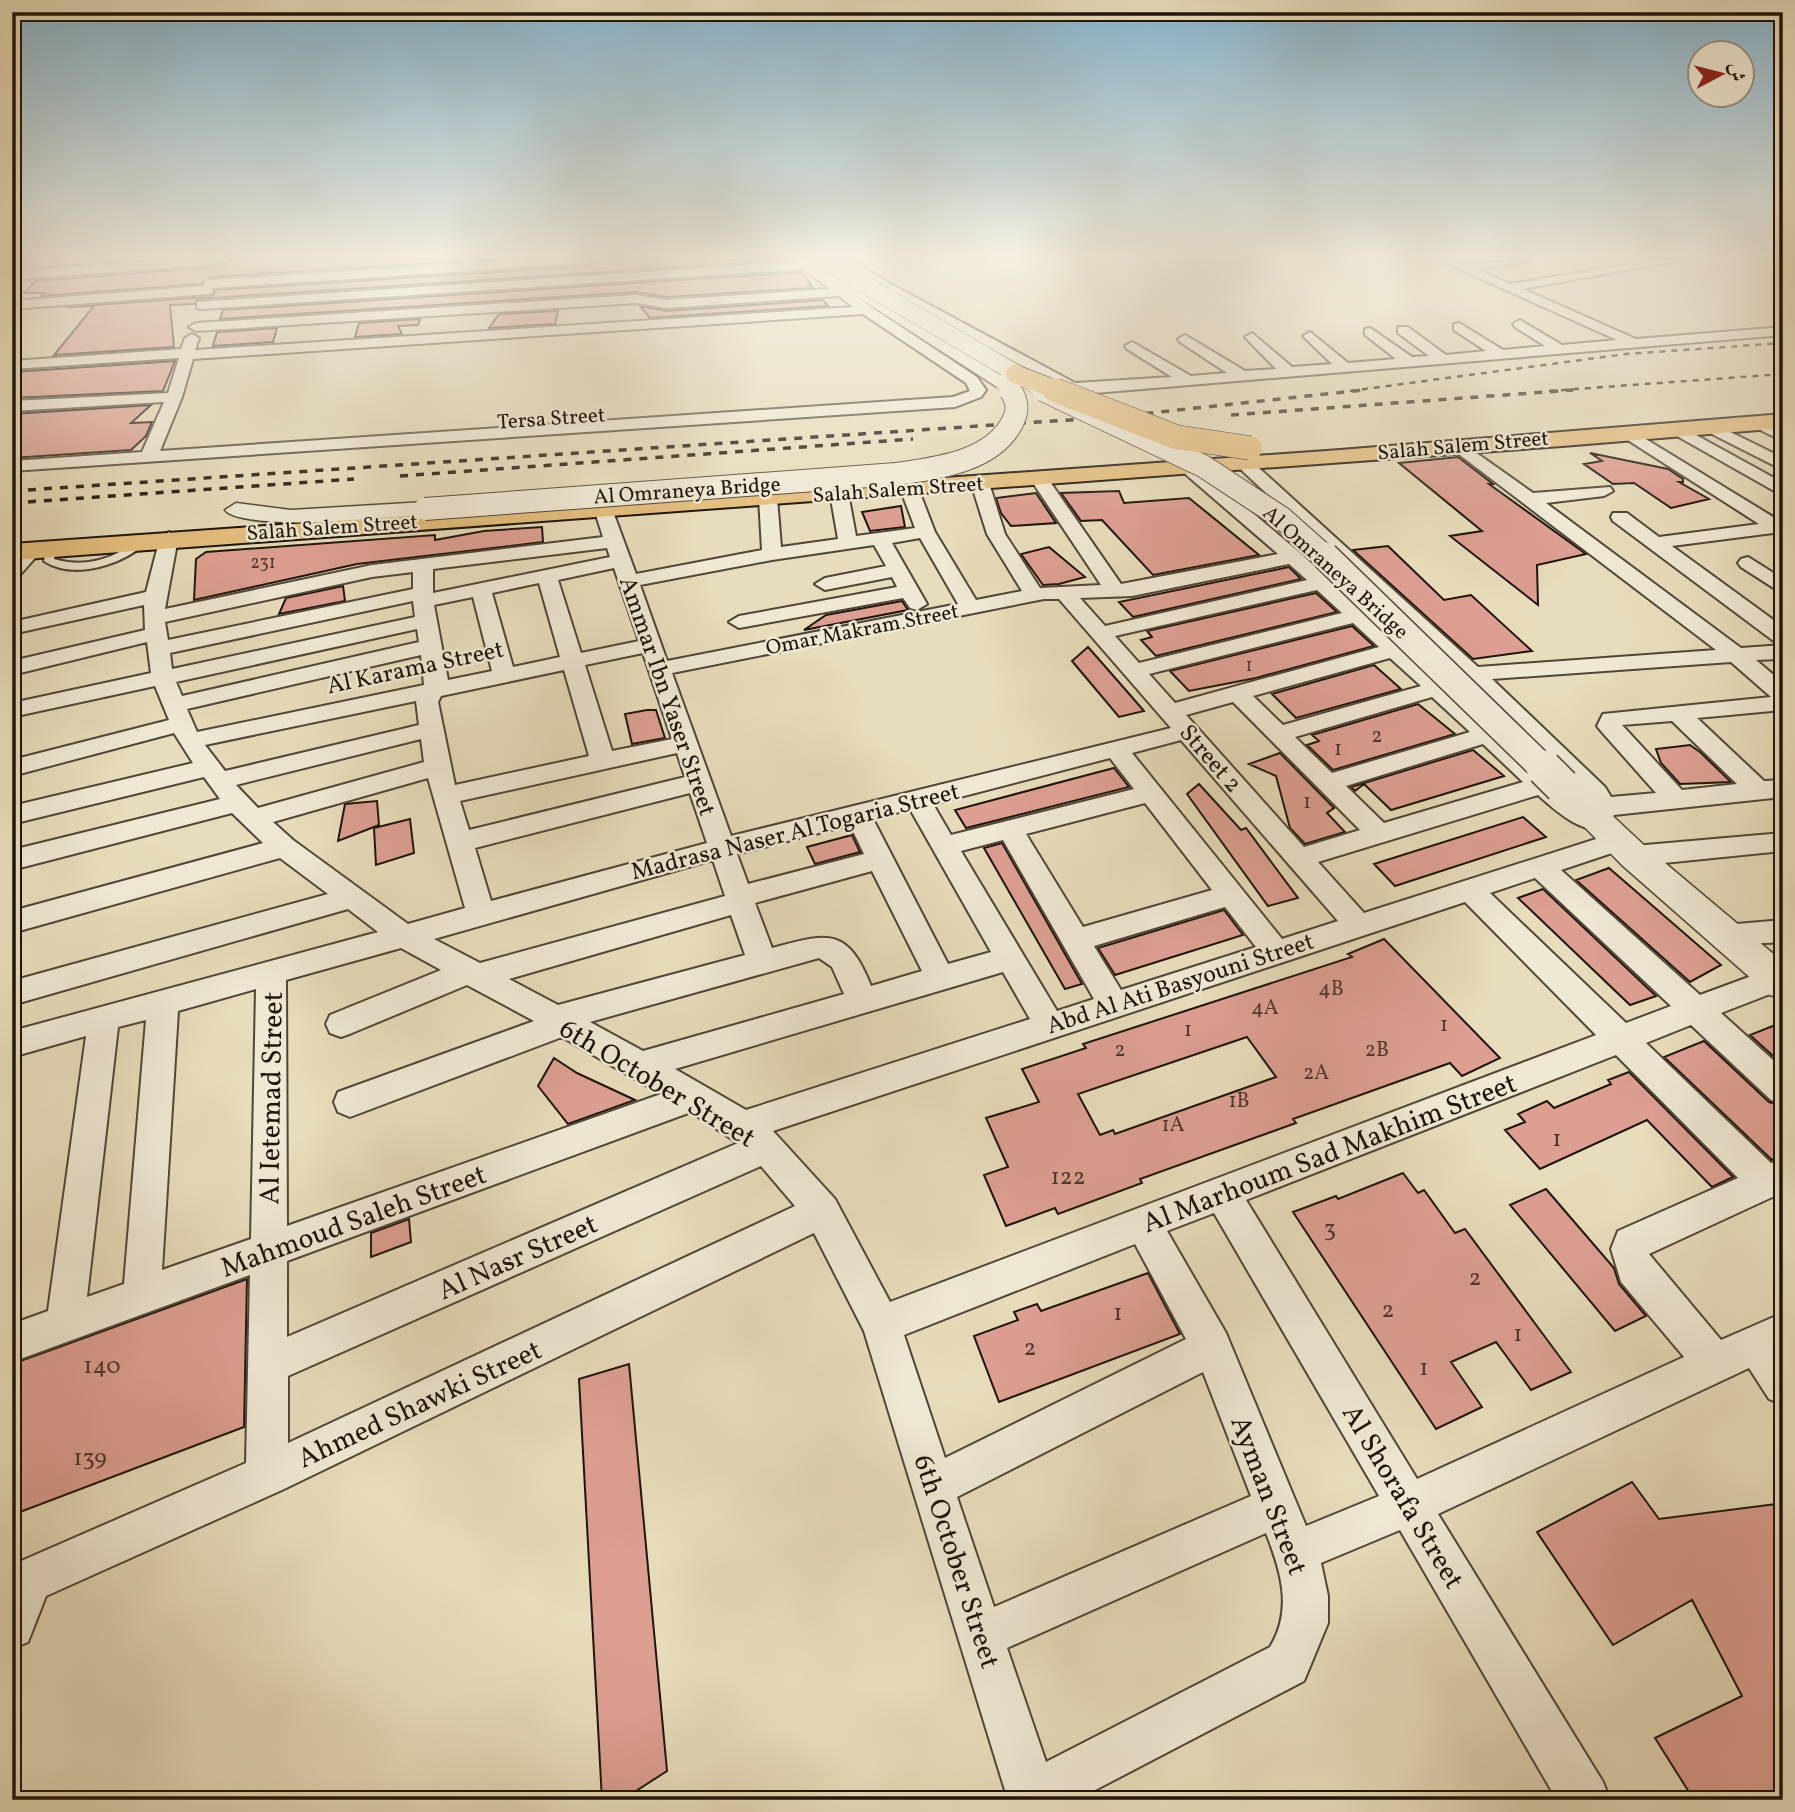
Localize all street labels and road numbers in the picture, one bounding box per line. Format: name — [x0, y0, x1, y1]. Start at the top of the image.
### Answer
street label: Tersa Street — [496, 401, 606, 438]
street label: Salah Salem Street — [1376, 425, 1550, 468]
street label: Al Omraneya Bridge — [593, 470, 782, 513]
street label: Salah Salem Street — [811, 470, 985, 511]
street label: Al Omraneya Bridge — [1256, 500, 1414, 647]
street label: Salah Salem Street — [245, 508, 419, 549]
street label: Ammar Ibn Yaser Street — [609, 572, 723, 821]
street label: Omar Makram Street — [763, 598, 961, 663]
street label: Al Karama Street — [324, 634, 507, 704]
street label: Street 2 — [1170, 718, 1249, 801]
street label: Madrasa Naser Al Togaria Street — [628, 776, 963, 890]
street label: Abd Al Ati Basyouni Street — [1043, 926, 1319, 1044]
street label: Al Ietemad Street — [251, 991, 294, 1205]
street label: 6th October Street — [551, 1010, 762, 1158]
street label: Al Marhoum Sad Makhim Street — [1137, 1065, 1523, 1244]
street label: Mahmoud Saleh Street — [215, 1156, 492, 1289]
street label: Al Nasr Street — [432, 1206, 604, 1311]
street label: Ahmed Shawki Street — [292, 1332, 549, 1479]
street label: Al Shorafa Street — [1331, 1398, 1472, 1597]
street label: Ayman Street — [1219, 1411, 1316, 1581]
street label: 6th October Street — [903, 1450, 1009, 1674]

